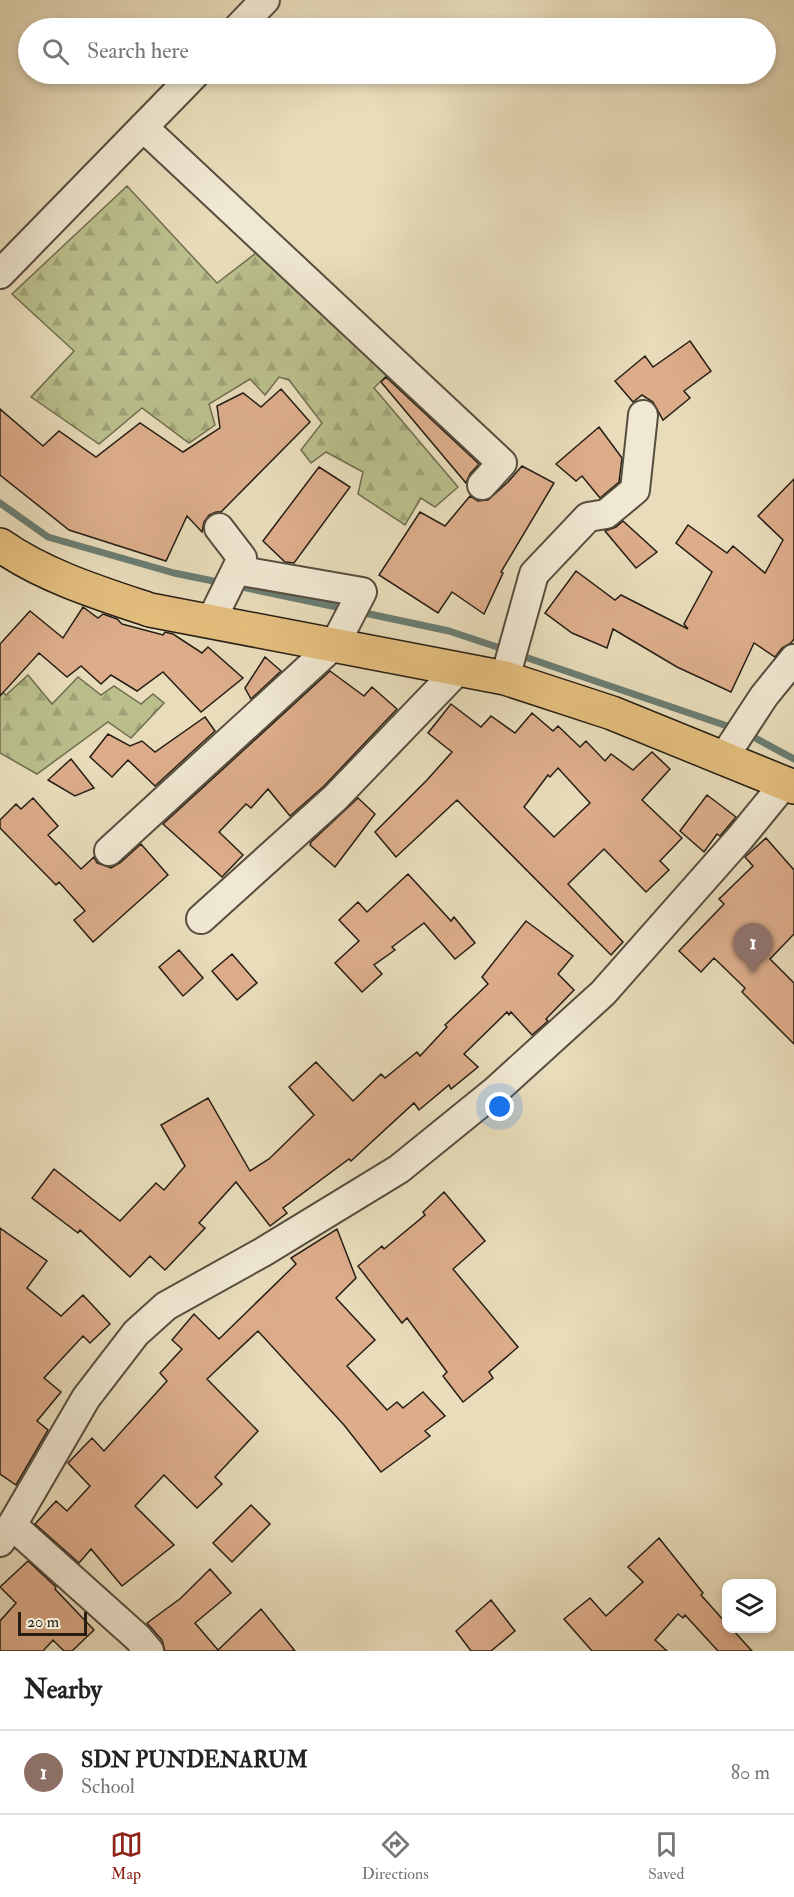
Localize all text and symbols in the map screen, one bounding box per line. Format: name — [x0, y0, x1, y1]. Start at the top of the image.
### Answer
search box — [18, 18, 776, 84]
icon: search — [39, 35, 72, 68]
text: Search here — [87, 37, 189, 65]
pin: 1 — [734, 924, 772, 973]
your location — [485, 1092, 514, 1121]
map controls — [722, 1579, 776, 1633]
button: layers — [722, 1579, 776, 1633]
scale bar — [18, 1609, 87, 1636]
text: 20 m — [27, 1612, 59, 1632]
text: Nearby — [24, 1674, 102, 1706]
text: SDN PUNDENARUM — [81, 1746, 308, 1774]
text: 1 — [40, 1760, 47, 1785]
text: 80 m — [731, 1760, 770, 1785]
text: School — [81, 1774, 135, 1799]
tab: Map — [110, 1828, 143, 1884]
tab: Directions — [362, 1828, 429, 1884]
tab: Saved — [648, 1828, 684, 1884]

